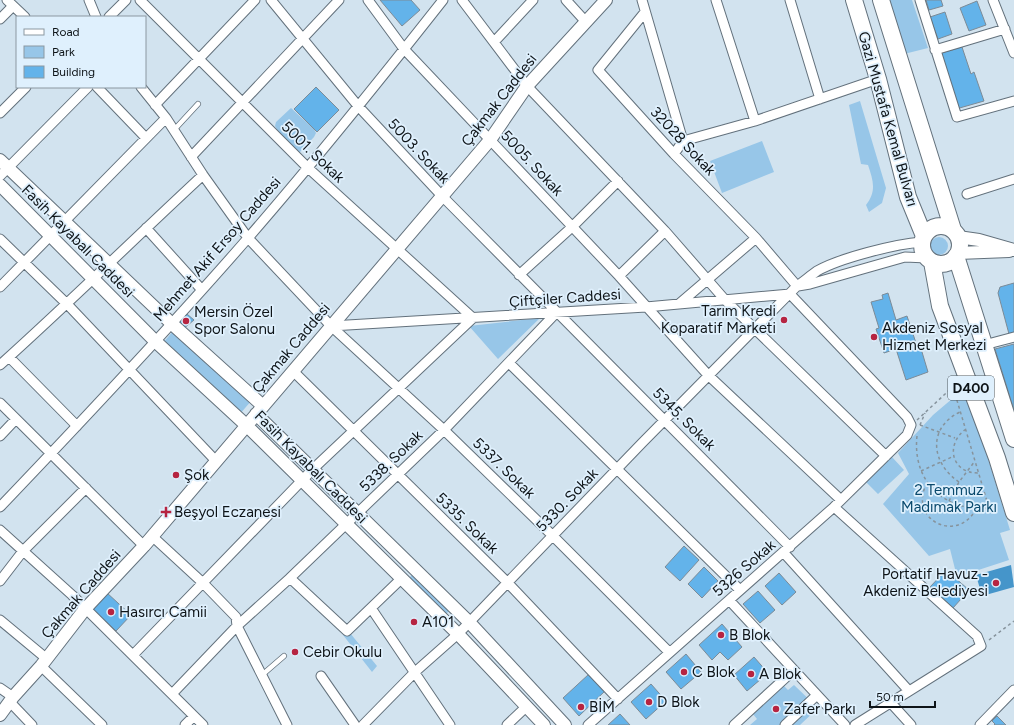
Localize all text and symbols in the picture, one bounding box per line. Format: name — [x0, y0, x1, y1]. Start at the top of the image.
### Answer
legend — [16, 16, 146, 88]
text: Road — [52, 25, 80, 39]
street label: Gazi Mustafa Kemal Bulvarı — [854, 29, 922, 209]
text: Park — [52, 45, 75, 59]
street label: Çakmak Caddesi — [457, 50, 541, 150]
text: Building — [52, 65, 95, 79]
street label: 32028 Sokak — [647, 103, 720, 180]
street label: 5003. Sokak — [384, 115, 454, 188]
street label: 5001. Sokak — [278, 117, 349, 187]
street label: 5005. Sokak — [497, 126, 567, 200]
street label: Mehmet Akif Ersoy Caddesi — [149, 173, 285, 325]
street label: Fasih Kayabalı Caddesi — [18, 181, 138, 301]
street label: Çiftçiler Caddesi — [508, 285, 622, 311]
street label: Çakmak Caddesi — [248, 299, 334, 397]
place label: Tarım Kredi Koparatif Marketi — [661, 302, 776, 337]
place label: Mersin Özel Spor Salonu — [194, 303, 275, 338]
marker: Tarım Kredi Koparatif Marketi — [779, 315, 789, 325]
marker: Mersin Özel Spor Salonu — [181, 316, 191, 326]
place label: Akdeniz Sosyal Hizmet Merkezi — [882, 319, 987, 354]
marker: Akdeniz Sosyal Hizmet Merkezi — [869, 332, 879, 342]
road number: D400 — [948, 376, 994, 400]
street label: 5345. Sokak — [649, 384, 720, 455]
street label: Fasih Kayabalı Caddesi — [251, 407, 371, 527]
street label: 5338. Sokak — [356, 426, 427, 496]
street label: 5337. Sokak — [469, 434, 539, 503]
street label: 5330. Sokak — [532, 464, 602, 536]
place label: Şok — [184, 466, 210, 484]
marker: Şok — [171, 470, 181, 480]
park label: 2 Temmuz Madımak Parkı — [901, 481, 997, 516]
street label: 5335. Sokak — [432, 489, 503, 558]
place label: Beşyol Eczanesi — [174, 503, 281, 521]
marker: Beşyol Eczanesi — [161, 507, 171, 517]
street label: 5326 Sokak — [709, 535, 780, 600]
street label: Çakmak Caddesi — [38, 546, 124, 642]
place label: Portatif Havuz - Akdeniz Belediyesi — [863, 565, 988, 600]
marker: Portatif Havuz - Akdeniz Belediyesi — [991, 578, 1001, 588]
place label: Hasırcı Camii — [119, 603, 207, 621]
marker: Hasırcı Camii — [106, 607, 116, 617]
place label: A101 — [422, 613, 454, 631]
marker: A101 — [409, 617, 419, 627]
place label: B Blok — [729, 626, 771, 644]
marker: B Blok — [716, 630, 726, 640]
place label: Cebir Okulu — [303, 643, 382, 661]
marker: Cebir Okulu — [290, 647, 300, 657]
place label: C Blok — [692, 663, 736, 681]
place label: A Blok — [759, 665, 802, 683]
marker: C Blok — [679, 667, 689, 677]
marker: A Blok — [746, 669, 756, 679]
scale bar — [870, 683, 935, 709]
text: 50 m — [876, 690, 904, 704]
place label: D Blok — [657, 693, 700, 711]
marker: D Blok — [644, 697, 654, 707]
place label: BİM — [589, 698, 615, 716]
place label: Zafer Parkı — [784, 700, 856, 718]
marker: BİM — [576, 702, 586, 712]
marker: Zafer Parkı — [771, 704, 781, 714]

